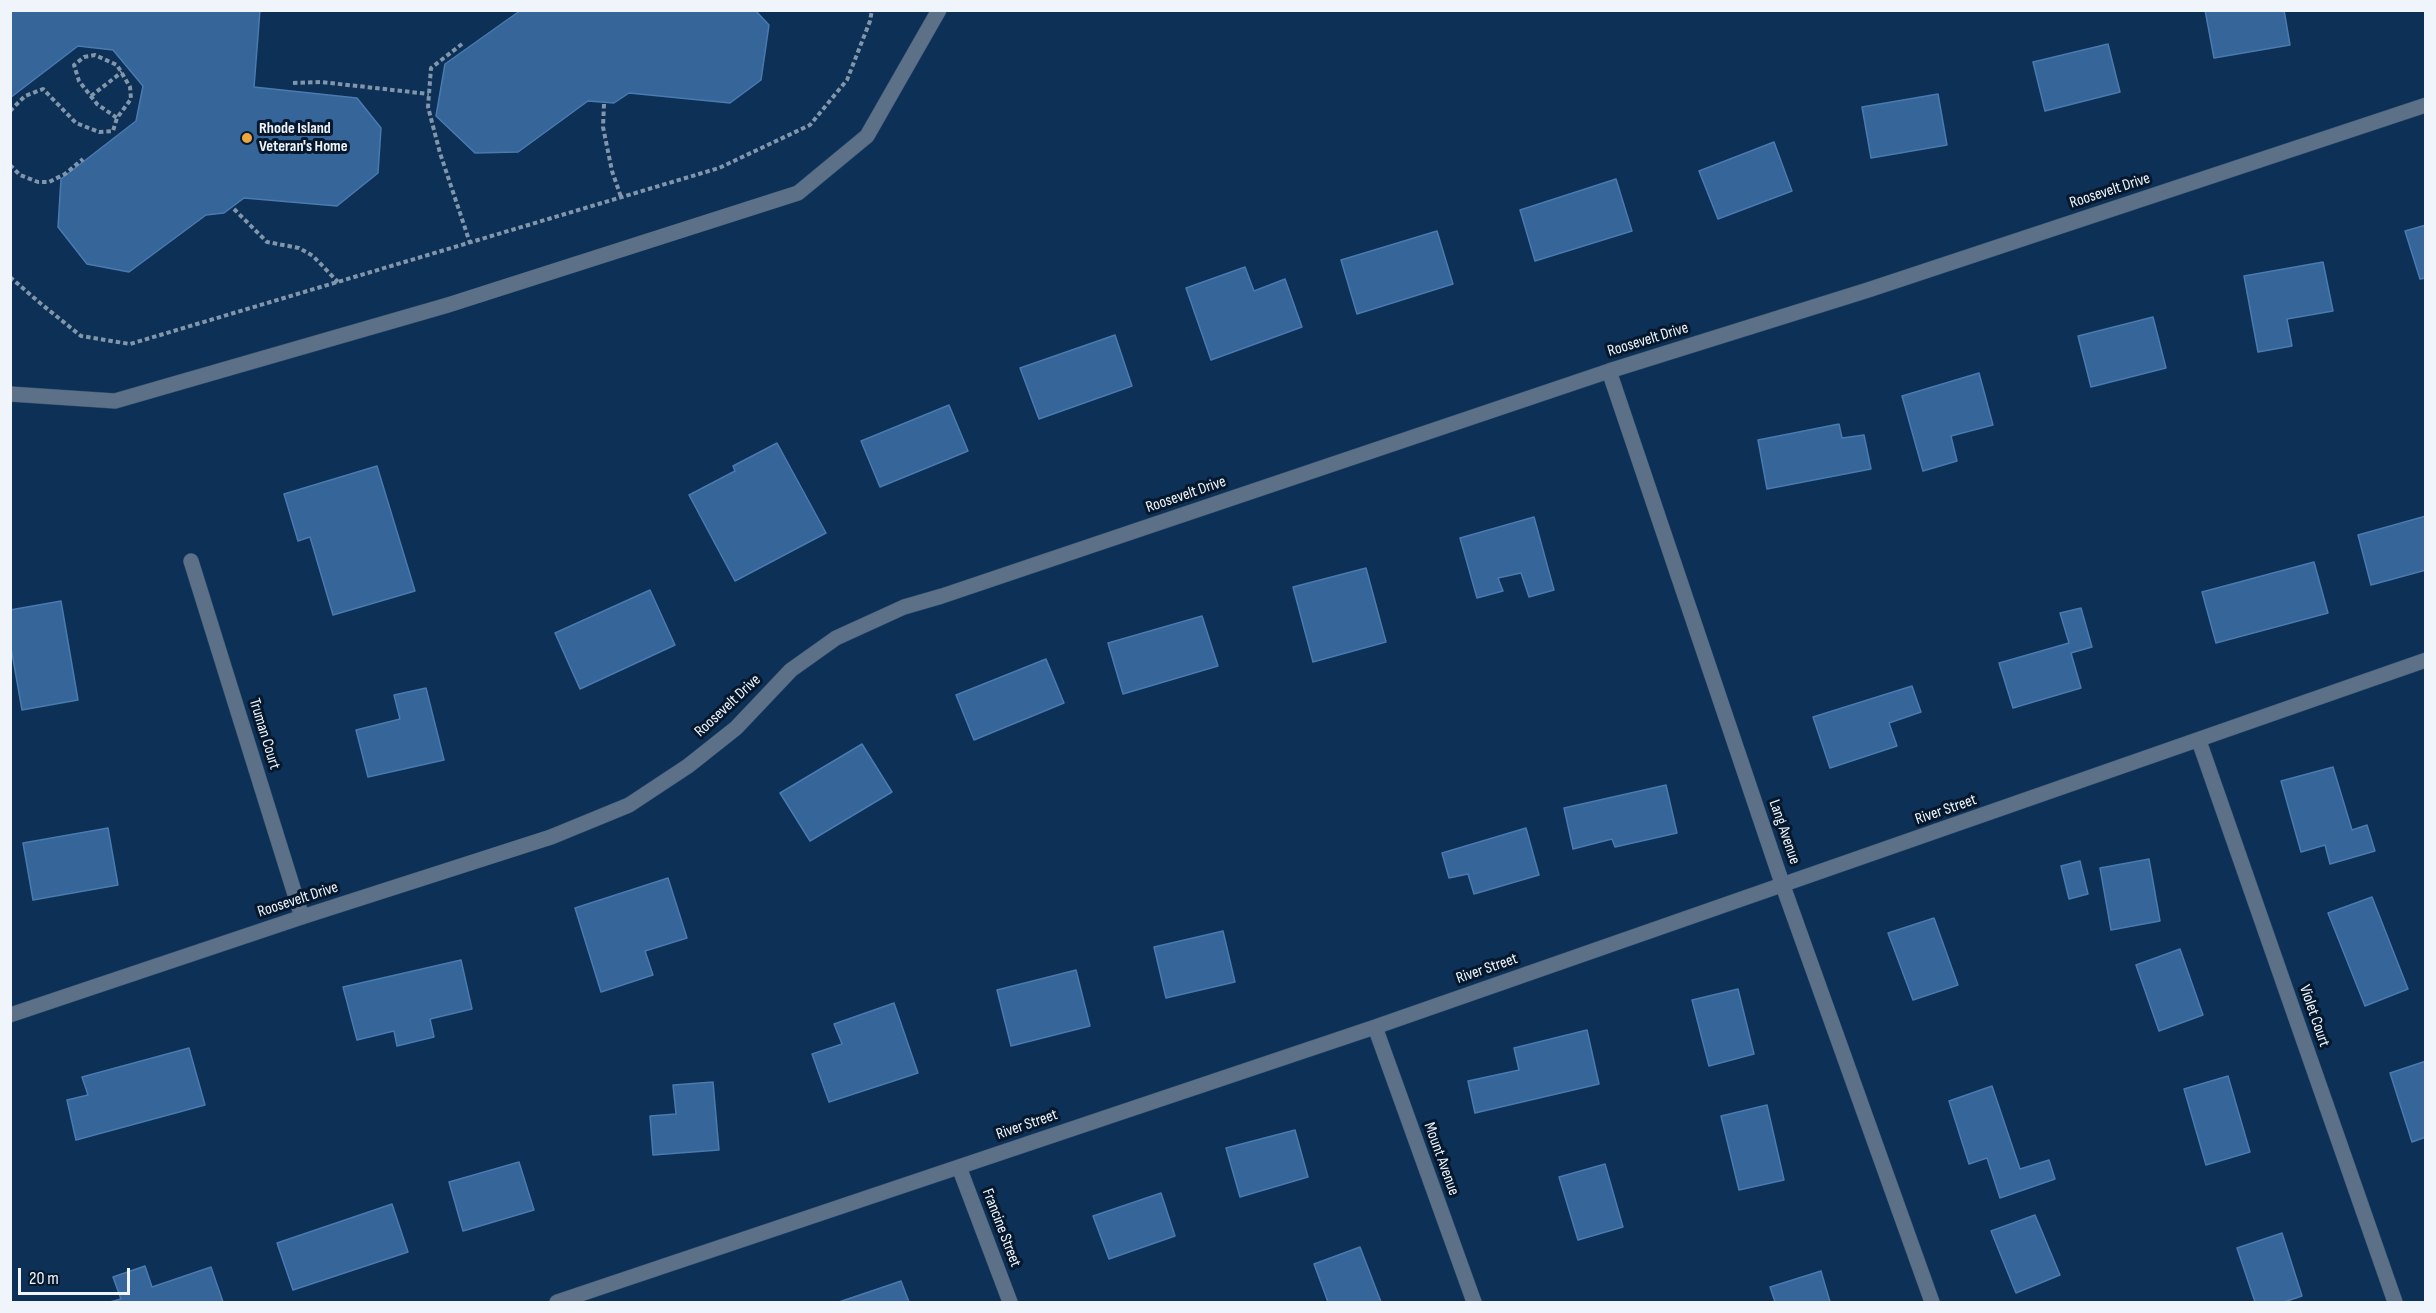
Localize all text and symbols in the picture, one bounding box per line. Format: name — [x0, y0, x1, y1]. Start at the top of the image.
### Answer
place label: Rhode Island Veteran's Home — [259, 119, 348, 157]
marker: Rhode Island Veteran's Home — [240, 131, 254, 145]
street label: Roosevelt Drive — [2067, 169, 2153, 213]
street label: Roosevelt Drive — [1605, 319, 1691, 361]
street label: Roosevelt Drive — [1143, 472, 1229, 518]
street label: Roosevelt Drive — [691, 671, 765, 741]
street label: Truman Court — [244, 696, 284, 772]
street label: River Street — [1913, 791, 1979, 829]
street label: Lang Avenue — [1764, 797, 1804, 867]
street label: Roosevelt Drive — [255, 878, 341, 922]
street label: River Street — [1454, 950, 1520, 988]
street label: Violet Court — [2294, 983, 2334, 1049]
street label: River Street — [994, 1106, 1060, 1144]
street label: Mount Avenue — [1419, 1120, 1463, 1198]
street label: Francine Street — [977, 1186, 1025, 1270]
scale bar — [21, 1256, 134, 1294]
text: 20 m — [29, 1268, 59, 1289]

